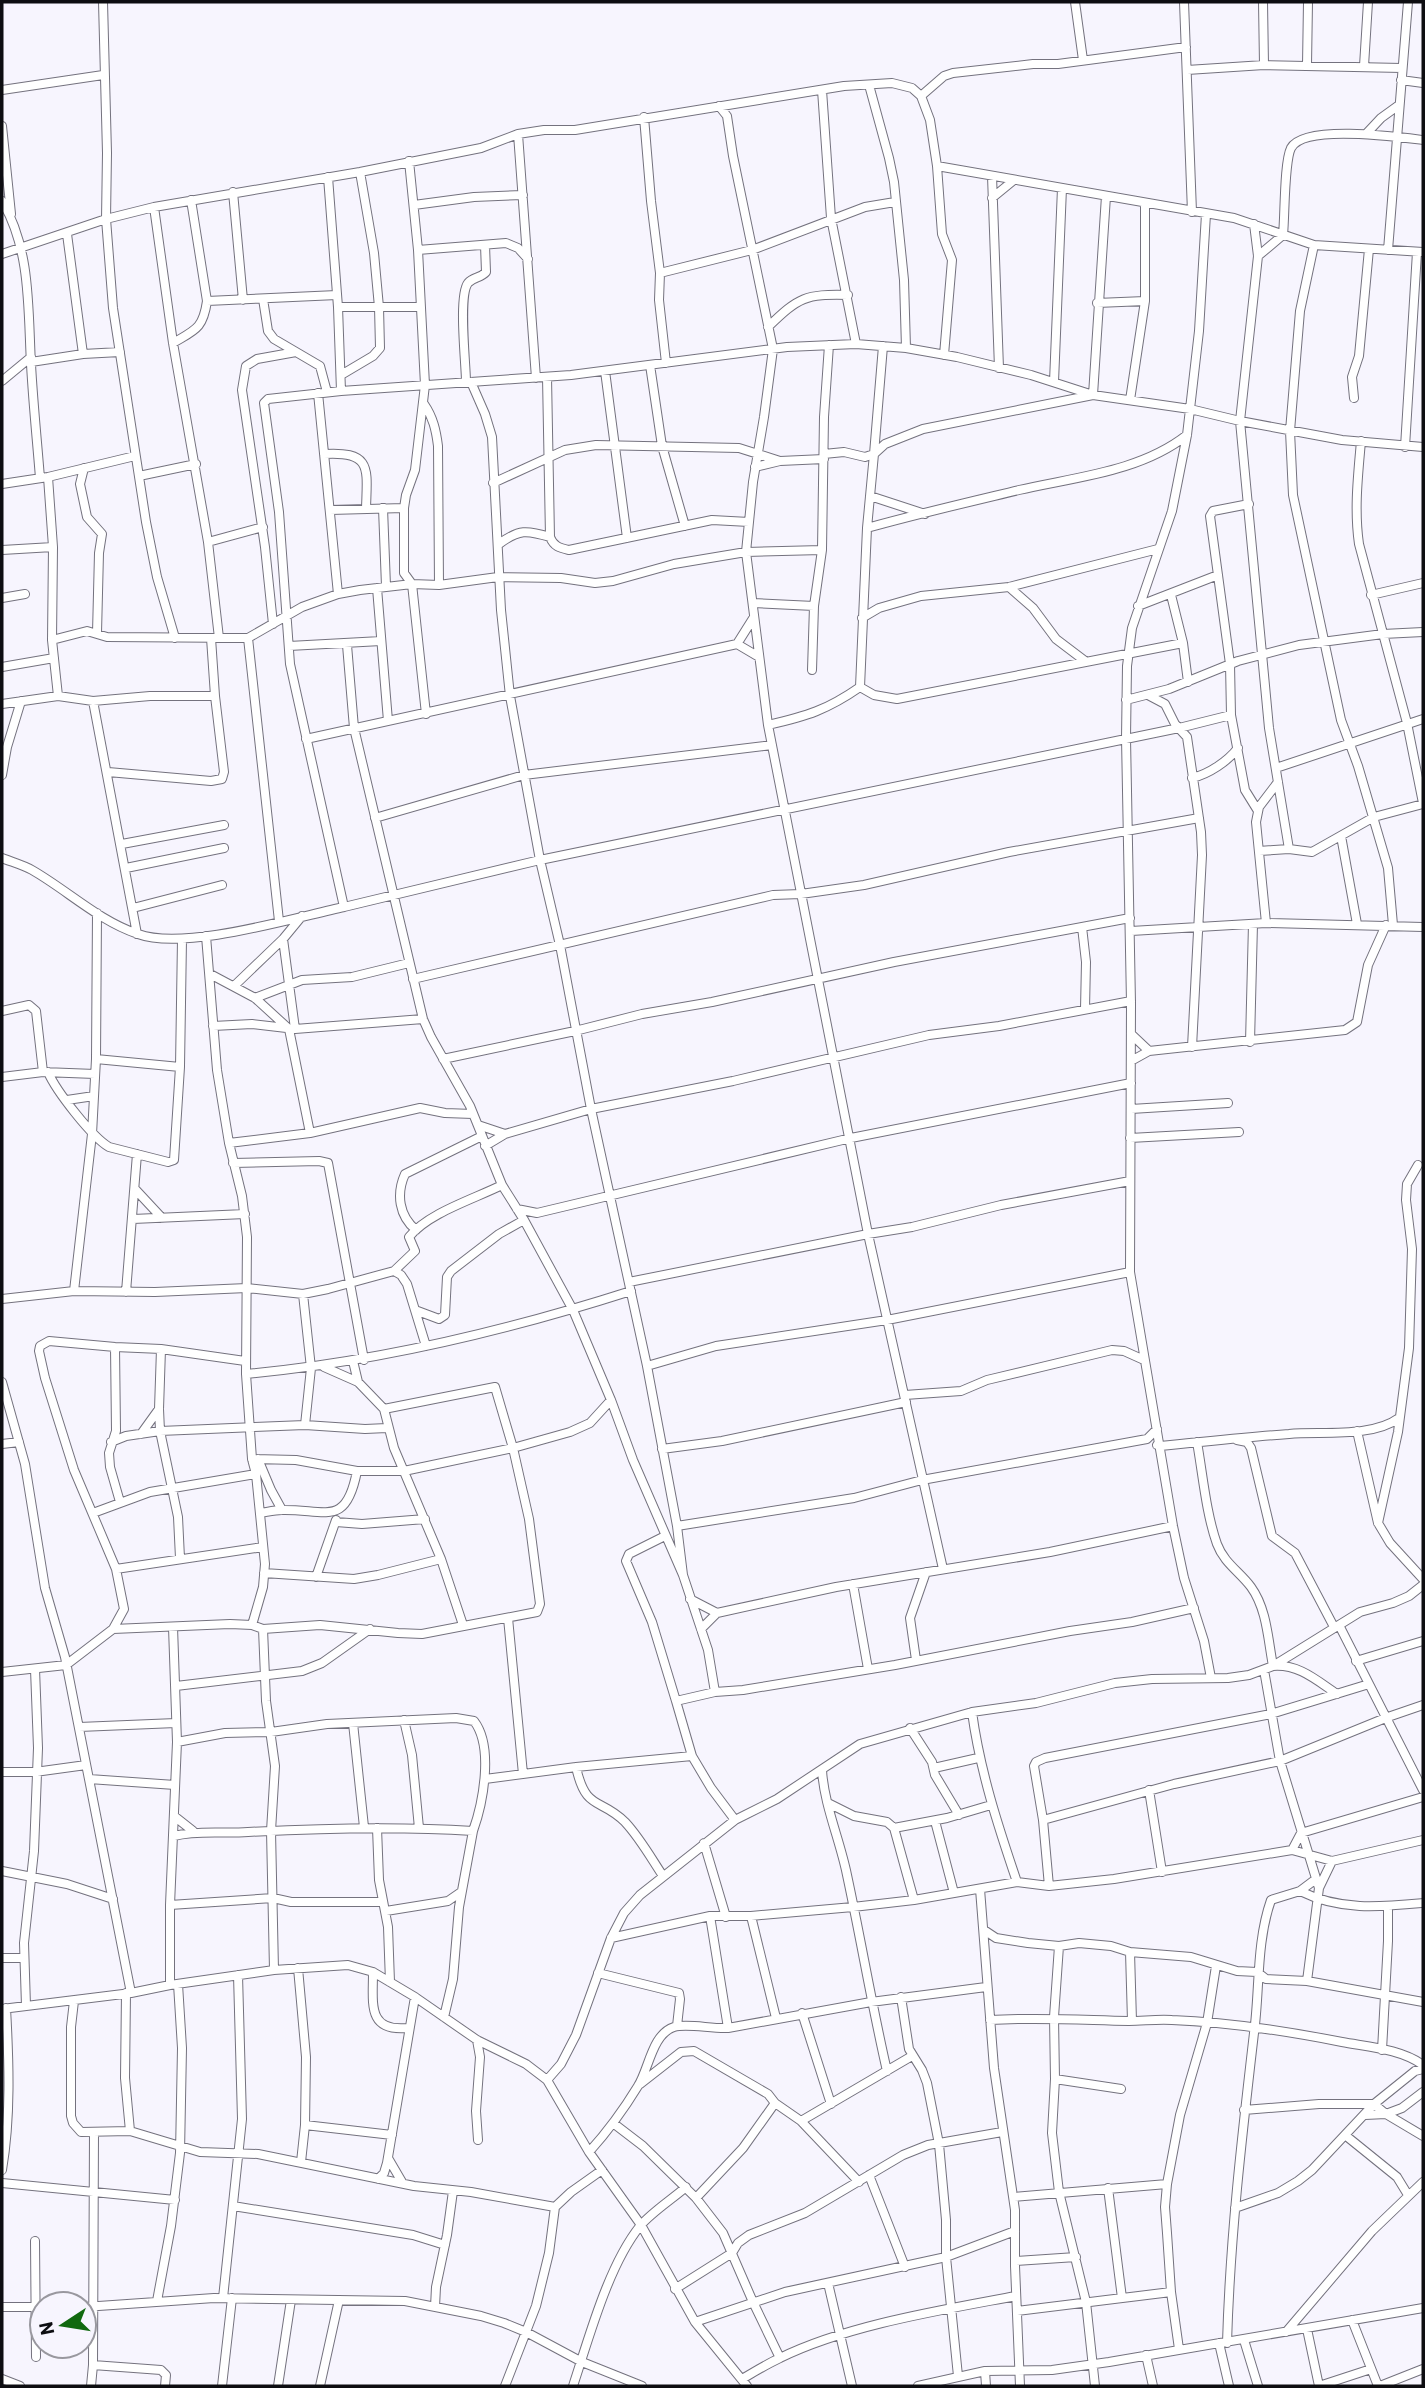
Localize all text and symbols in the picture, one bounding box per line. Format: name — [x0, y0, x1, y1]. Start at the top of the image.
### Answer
north arrow — [28, 2290, 98, 2360]
text: N — [33, 2320, 58, 2337]

